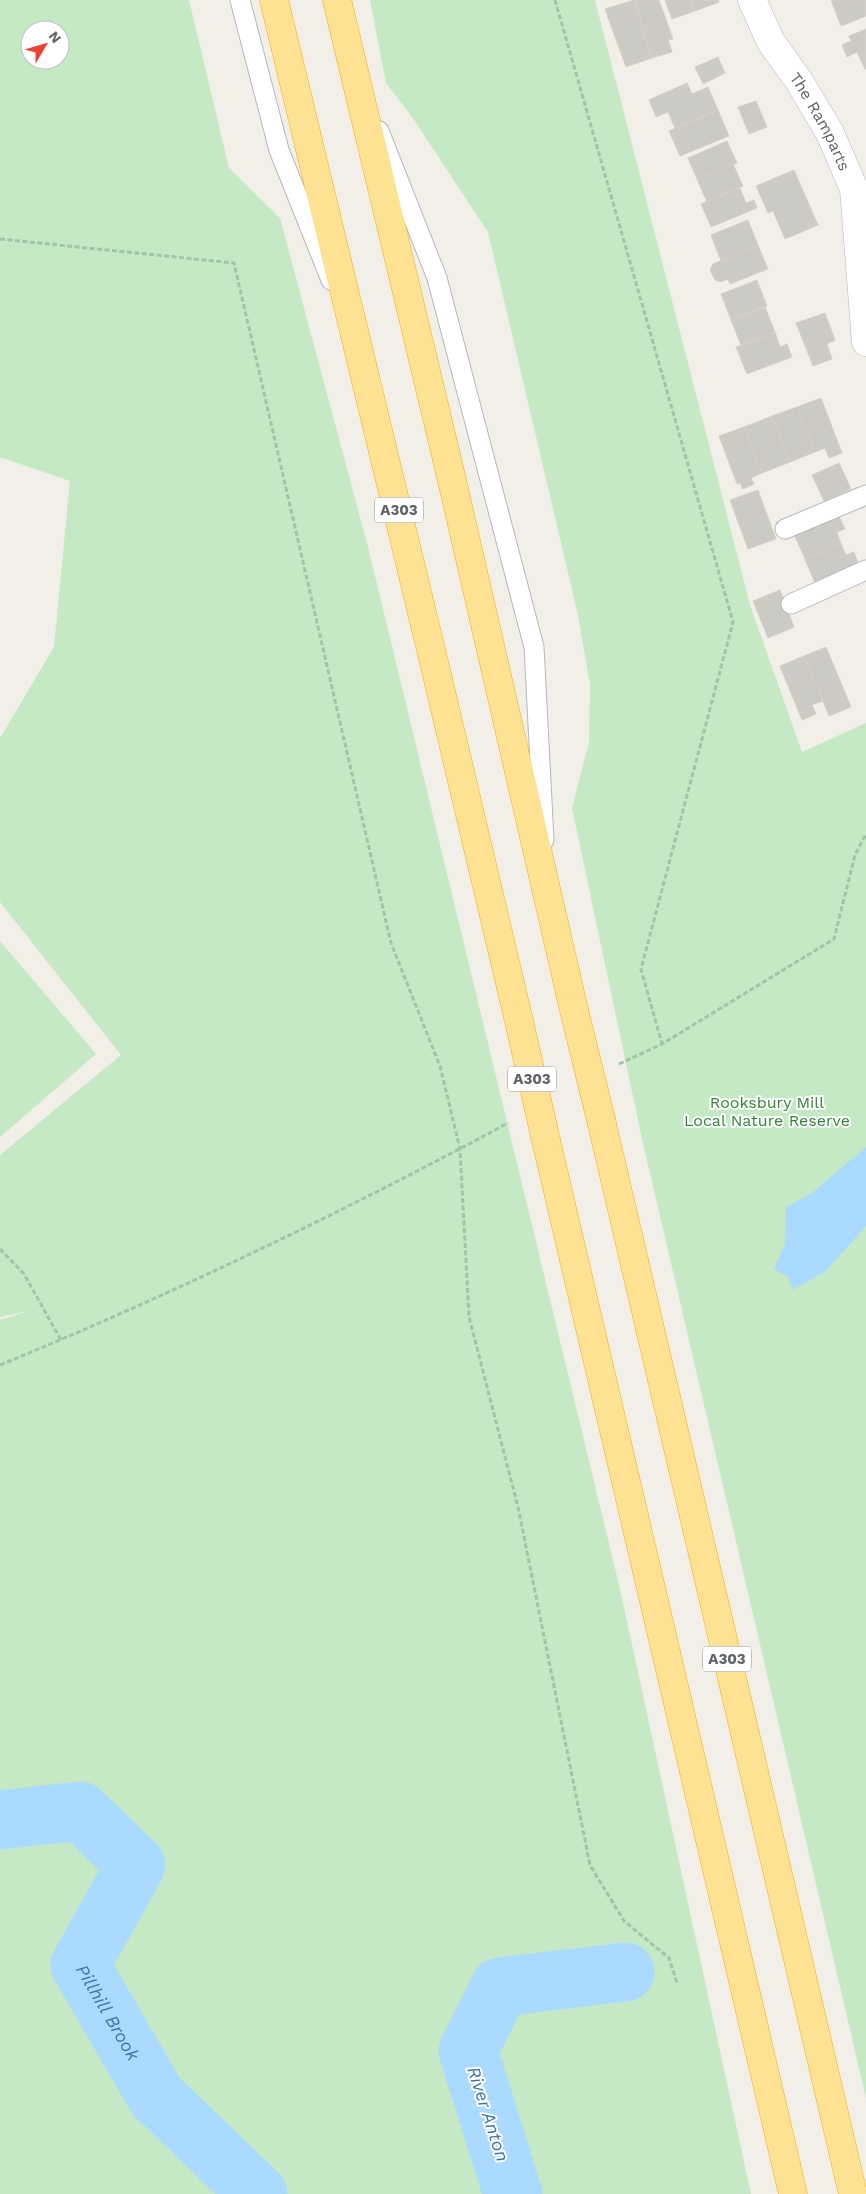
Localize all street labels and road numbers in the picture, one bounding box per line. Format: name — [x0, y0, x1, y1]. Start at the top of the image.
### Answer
street label: The Ramparts — [786, 69, 854, 174]
road number: A303 — [375, 498, 423, 522]
road number: A303 — [508, 1066, 556, 1092]
road number: A303 — [703, 1646, 751, 1672]

